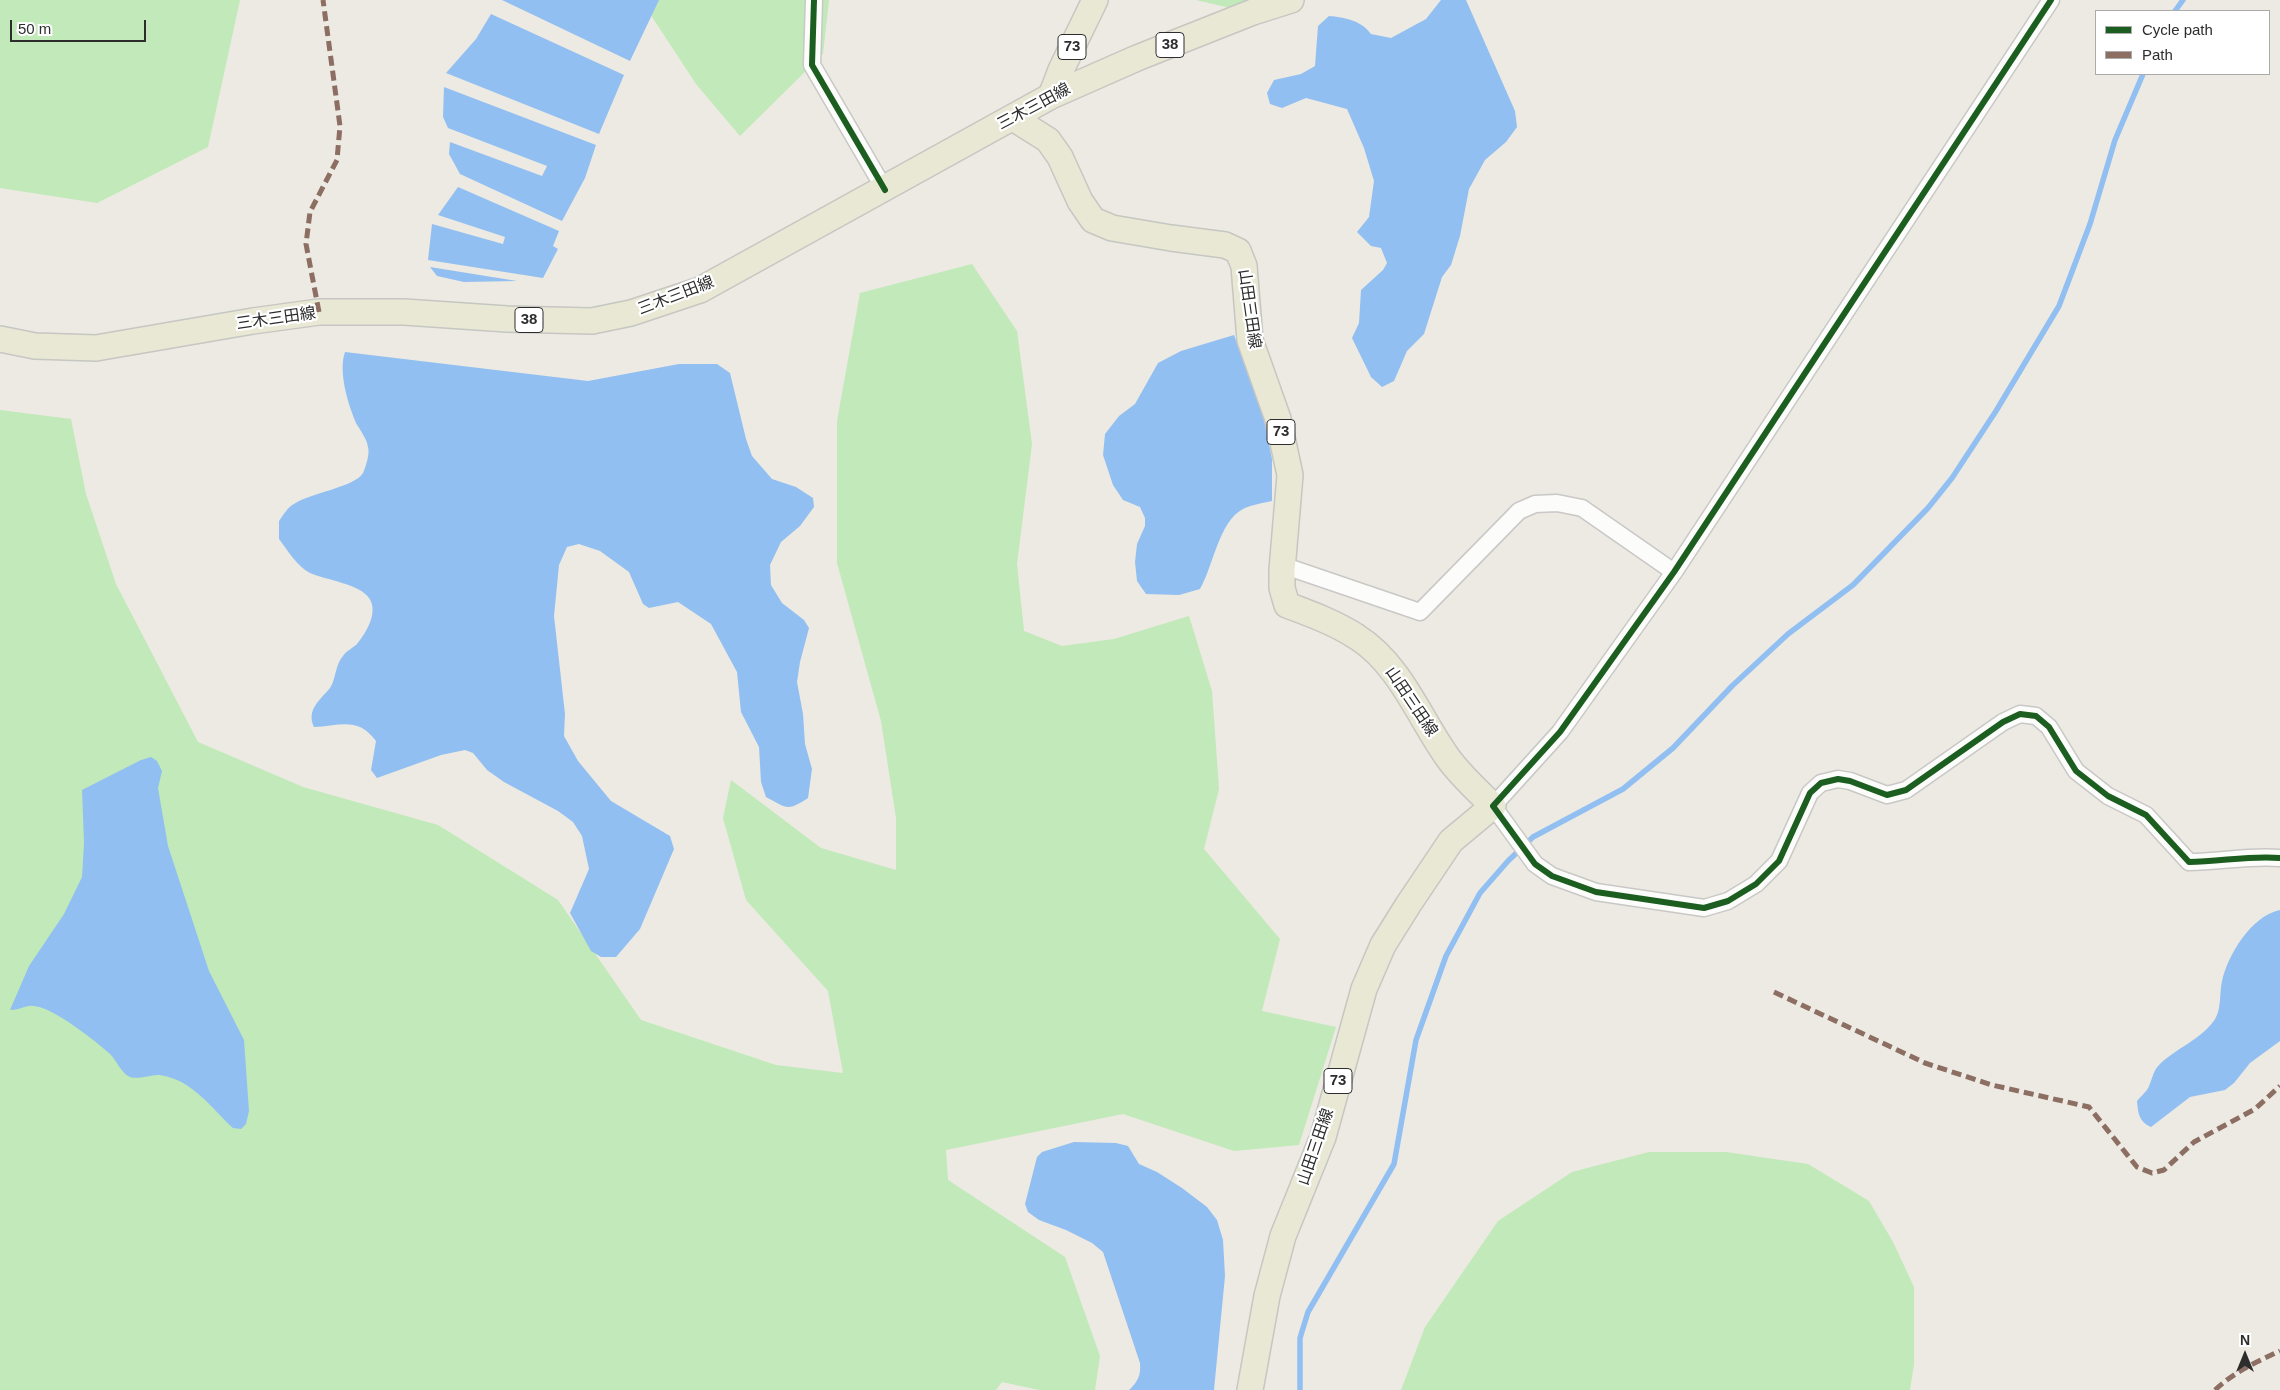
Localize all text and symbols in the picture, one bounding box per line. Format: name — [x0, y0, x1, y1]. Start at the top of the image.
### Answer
scale bar — [12, 10, 149, 42]
legend — [2095, 10, 2270, 75]
text: 50 m — [18, 20, 51, 37]
text: Cycle path — [2142, 21, 2213, 38]
road number: 38 — [1156, 32, 1184, 58]
road number: 73 — [1058, 34, 1086, 60]
text: Path — [2142, 46, 2173, 63]
street label: 三木三田線 — [994, 80, 1074, 134]
street label: 山田三田線 — [1234, 268, 1264, 350]
street label: 三木三田線 — [635, 273, 717, 319]
street label: 三木三田線 — [235, 304, 317, 334]
road number: 38 — [515, 308, 543, 332]
road number: 73 — [1267, 420, 1295, 444]
street label: 山田三田線 — [1381, 663, 1441, 741]
road number: 73 — [1324, 1068, 1352, 1094]
street label: 山田三田線 — [1294, 1106, 1338, 1188]
north arrow — [2220, 1330, 2270, 1380]
text: N — [2240, 1332, 2250, 1348]

